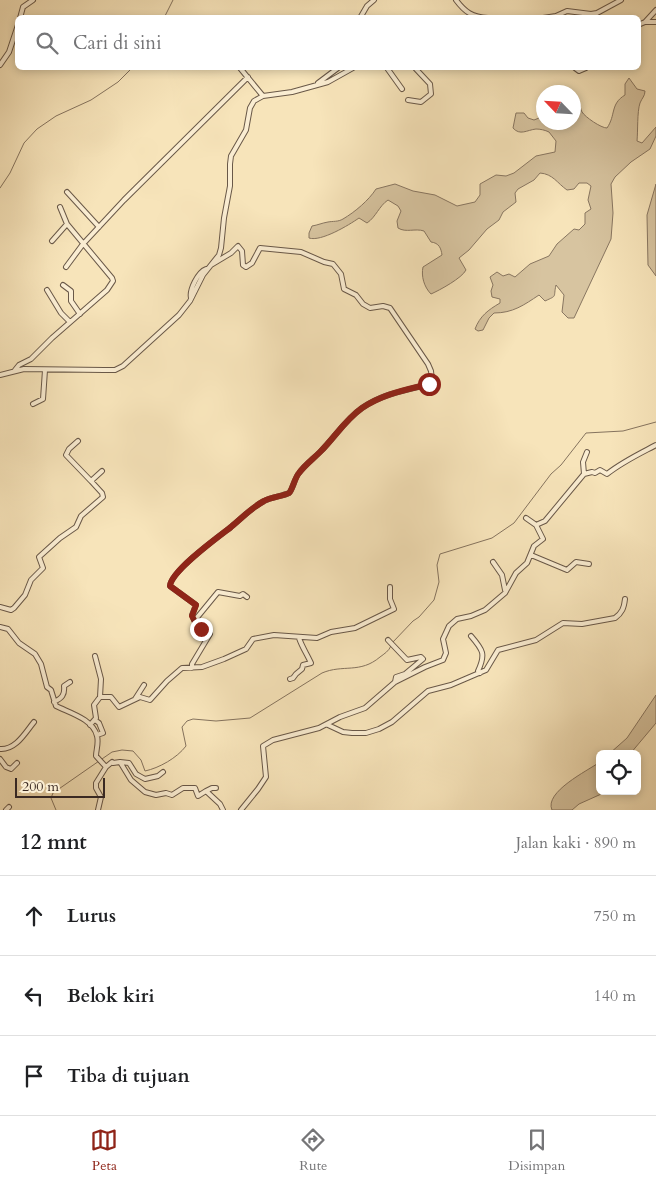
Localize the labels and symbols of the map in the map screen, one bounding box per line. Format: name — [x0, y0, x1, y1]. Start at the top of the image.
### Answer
north arrow — [536, 85, 581, 130]
route start — [418, 373, 441, 396]
route end — [190, 618, 213, 641]
scale bar — [15, 775, 105, 798]

